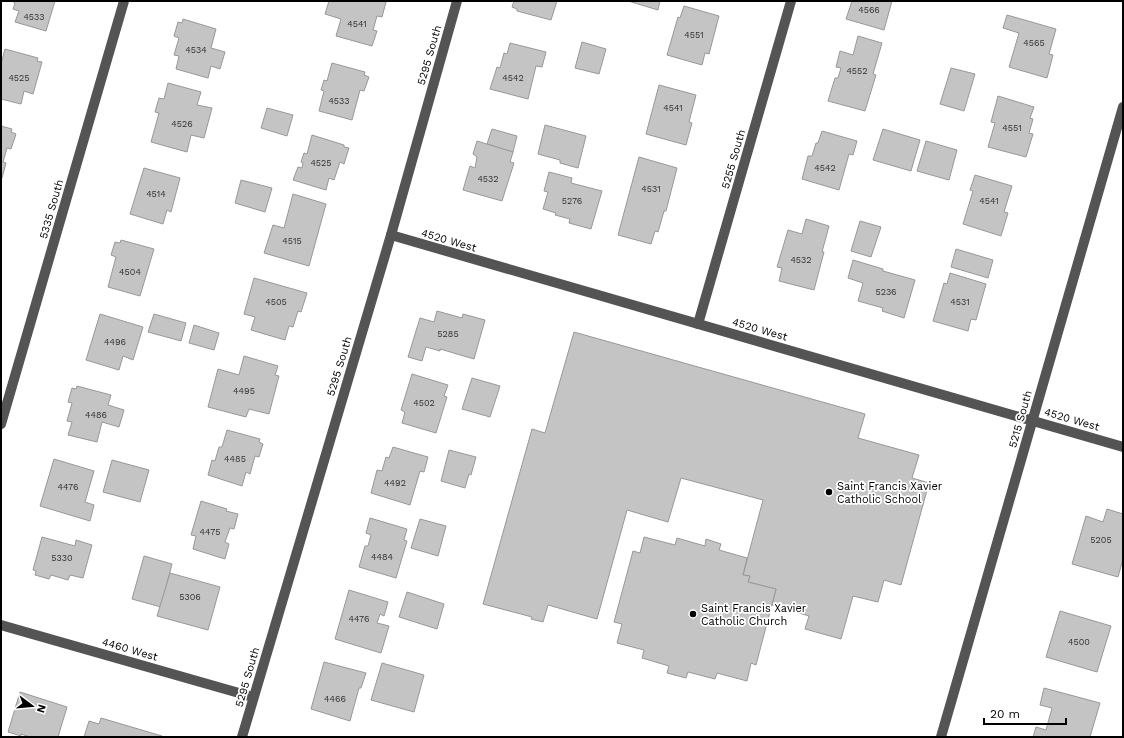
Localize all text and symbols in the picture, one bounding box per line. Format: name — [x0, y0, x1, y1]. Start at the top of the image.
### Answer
house number: 4566 — [858, 5, 880, 15]
house number: 4533 — [23, 12, 45, 22]
house number: 4541 — [347, 19, 367, 29]
street label: 5295 South — [415, 24, 444, 87]
house number: 4551 — [684, 30, 704, 40]
house number: 4565 — [1023, 38, 1045, 48]
house number: 4534 — [185, 45, 207, 55]
house number: 4552 — [846, 66, 868, 76]
house number: 4525 — [8, 73, 30, 83]
house number: 4542 — [502, 73, 524, 83]
house number: 4533 — [328, 96, 350, 106]
house number: 4541 — [663, 103, 683, 113]
house number: 4526 — [171, 119, 193, 129]
house number: 4551 — [1002, 123, 1022, 133]
street label: 5255 South — [719, 128, 748, 190]
house number: 4525 — [310, 158, 332, 168]
house number: 4542 — [814, 163, 836, 173]
house number: 4532 — [477, 174, 499, 184]
street label: 5335 South — [37, 178, 66, 240]
house number: 4531 — [641, 184, 661, 194]
house number: 4514 — [146, 189, 166, 199]
house number: 5276 — [562, 196, 582, 206]
house number: 4541 — [979, 196, 999, 206]
street label: 4520 West — [420, 226, 478, 255]
house number: 4515 — [282, 236, 302, 246]
house number: 4532 — [790, 255, 812, 265]
house number: 4504 — [119, 267, 141, 277]
house number: 5236 — [875, 287, 897, 297]
house number: 4505 — [265, 297, 287, 307]
house number: 4531 — [950, 297, 970, 307]
street label: 4520 West — [731, 315, 789, 344]
house number: 5285 — [437, 329, 459, 339]
street label: 5295 South — [324, 335, 355, 398]
house number: 4496 — [104, 337, 126, 347]
house number: 4495 — [233, 386, 255, 396]
street label: 5215 South — [1006, 389, 1035, 449]
house number: 4502 — [413, 398, 435, 408]
street label: 4520 West — [1043, 405, 1101, 434]
house number: 4486 — [85, 410, 107, 420]
house number: 4485 — [224, 454, 246, 464]
house number: 4492 — [384, 478, 406, 488]
place label: Saint Francis Xavier Catholic School — [837, 480, 943, 506]
house number: 4476 — [58, 482, 78, 492]
marker: Saint Francis Xavier Catholic School — [824, 487, 834, 497]
house number: 4475 — [200, 527, 220, 537]
house number: 5205 — [1090, 535, 1112, 545]
house number: 4484 — [371, 552, 394, 562]
house number: 5330 — [51, 553, 73, 563]
house number: 5306 — [179, 592, 201, 602]
place label: Saint Francis Xavier Catholic Church — [701, 602, 807, 628]
marker: Saint Francis Xavier Catholic Church — [688, 609, 698, 619]
house number: 4476 — [349, 614, 369, 624]
street label: 4460 West — [100, 635, 160, 664]
house number: 4500 — [1068, 637, 1090, 647]
street label: 5295 South — [233, 646, 262, 709]
north arrow — [12, 686, 52, 726]
house number: 4466 — [324, 694, 346, 704]
scale bar — [984, 700, 1066, 726]
text: N — [34, 703, 49, 714]
text: 20 m — [990, 707, 1020, 721]

